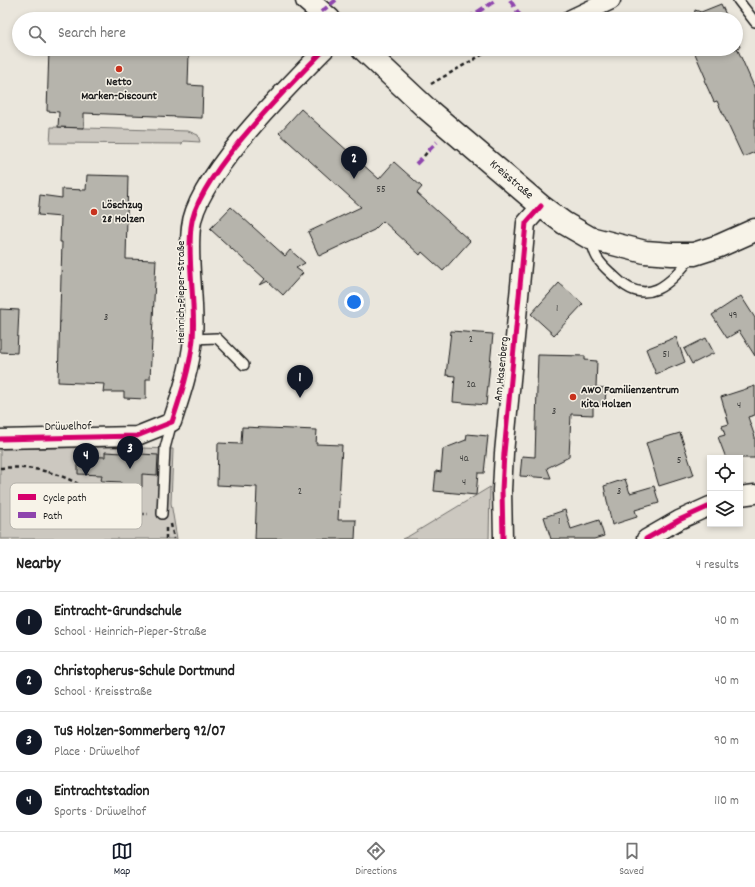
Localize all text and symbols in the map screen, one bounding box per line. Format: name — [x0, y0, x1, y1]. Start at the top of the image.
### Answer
search box — [12, 12, 743, 56]
icon: search — [26, 23, 48, 45]
text: Search here — [58, 23, 126, 45]
marker: Netto Marken-Discount — [114, 64, 124, 74]
place label: Netto Marken-Discount — [81, 74, 157, 105]
pin: 2 — [341, 146, 367, 179]
street label: Kreisstraße — [485, 156, 537, 204]
house number: 55 — [376, 183, 386, 197]
place label: Löschzug 28 Holzen — [102, 197, 145, 228]
marker: Löschzug 28 Holzen — [89, 207, 99, 217]
street label: Heinrich-Pieper-Straße — [173, 240, 190, 344]
your location — [344, 292, 364, 312]
house number: 1 — [556, 302, 558, 316]
house number: 49 — [729, 309, 737, 323]
house number: 3 — [104, 311, 108, 325]
house number: 2 — [469, 333, 473, 347]
street label: Am Hasenberg — [490, 336, 514, 402]
house number: 51 — [663, 348, 669, 362]
pin: 1 — [287, 365, 313, 398]
house number: 2a — [466, 378, 476, 392]
place label: AWO Familienzentrum Kita Holzen — [581, 382, 679, 413]
marker: AWO Familienzentrum Kita Holzen — [568, 392, 578, 402]
house number: 4 — [737, 399, 741, 413]
house number: 3 — [552, 405, 556, 419]
street label: Drüwelhof — [44, 418, 92, 436]
pin: 3 — [117, 436, 143, 469]
pin: 4 — [73, 443, 99, 476]
house number: 4a — [460, 452, 469, 466]
house number: 5 — [677, 454, 682, 468]
map controls — [707, 455, 743, 527]
button: locate — [707, 455, 743, 491]
house number: 4 — [462, 476, 466, 490]
legend — [10, 483, 142, 529]
house number: 2 — [298, 485, 302, 499]
house number: 3 — [617, 485, 621, 499]
text: Cycle path — [43, 491, 87, 507]
button: layers — [707, 491, 743, 527]
text: Path — [43, 509, 62, 525]
house number: 1 — [558, 515, 560, 529]
text: Nearby — [16, 553, 60, 577]
text: 4 results — [696, 556, 739, 575]
text: Eintracht-Grundschule — [54, 601, 182, 623]
text: 1 — [28, 612, 30, 631]
text: 40 m — [715, 612, 739, 631]
text: School · Heinrich-Pieper-Straße — [54, 623, 206, 642]
text: Christopherus-Schule Dortmund — [54, 661, 235, 683]
text: 2 — [26, 672, 32, 691]
text: 40 m — [715, 672, 739, 691]
text: School · Kreisstraße — [54, 683, 152, 702]
text: TuS Holzen-Sommerberg 92/07 — [54, 721, 225, 743]
text: 3 — [26, 732, 32, 751]
text: 90 m — [714, 732, 739, 751]
text: Place · Drüwelhof — [54, 743, 140, 762]
text: Eintrachtstadion — [54, 781, 149, 803]
text: 4 — [26, 792, 32, 811]
text: 110 m — [714, 792, 739, 811]
text: Sports · Drüwelhof — [54, 803, 146, 822]
tab: Map — [111, 840, 133, 880]
tab: Directions — [355, 840, 397, 880]
tab: Saved — [619, 840, 644, 880]

